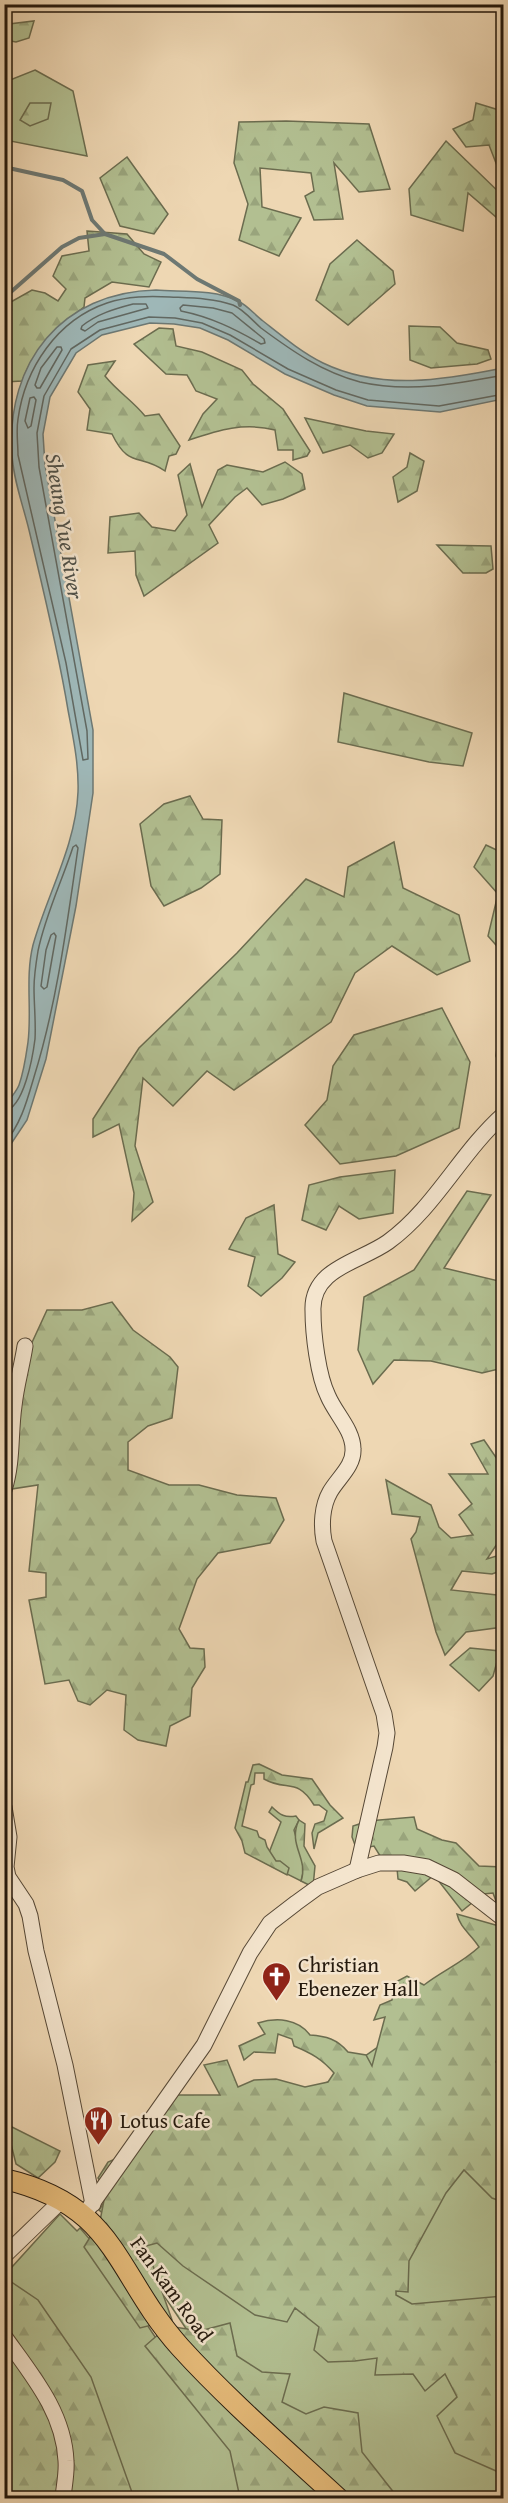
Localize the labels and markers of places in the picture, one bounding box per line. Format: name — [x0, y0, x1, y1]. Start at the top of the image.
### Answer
place label: Christian Ebenezer Hall — [298, 1949, 419, 2004]
church icon: Christian Ebenezer Hall — [261, 1960, 293, 2002]
restaurant icon: Lotus Cafe — [83, 2104, 115, 2146]
place label: Lotus Cafe — [120, 2105, 211, 2136]

